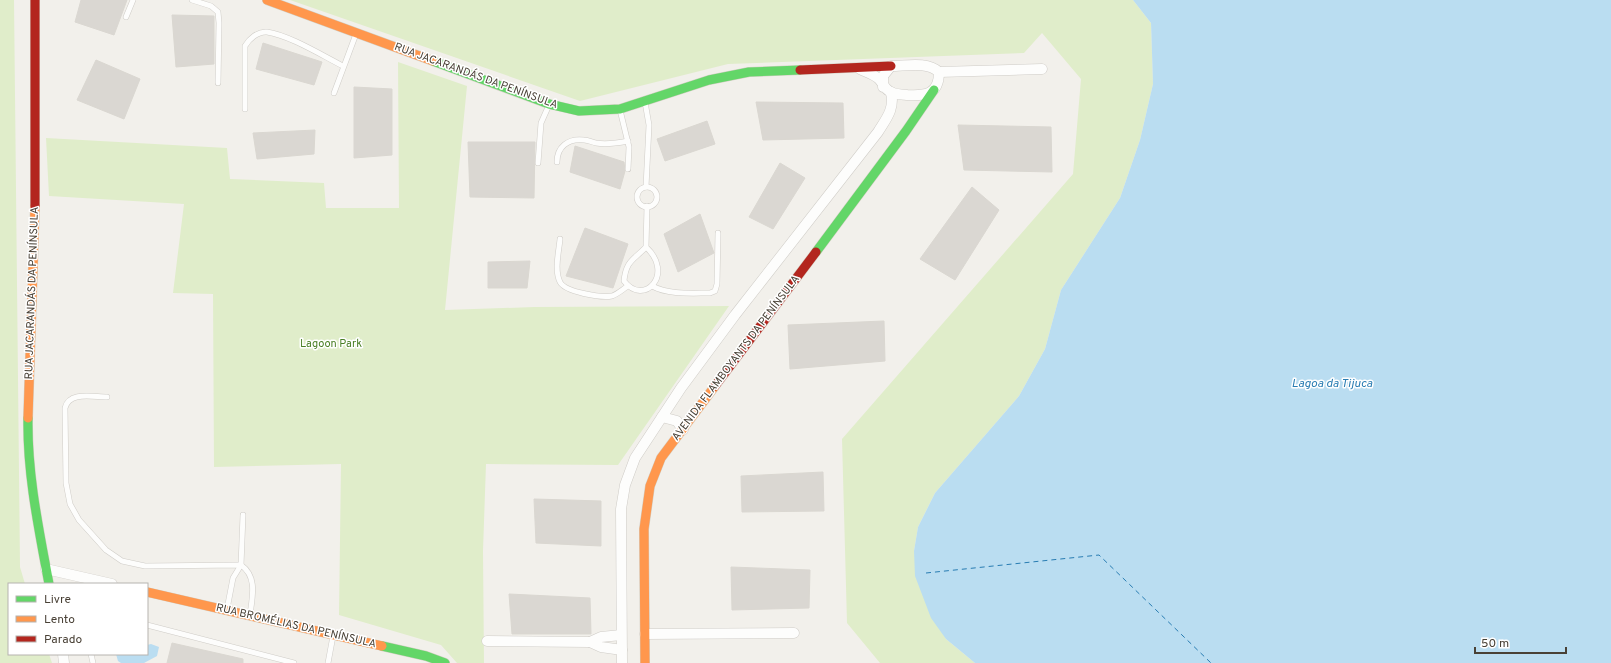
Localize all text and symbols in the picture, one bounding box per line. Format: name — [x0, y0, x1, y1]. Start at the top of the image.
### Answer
street label: RUA JACARANDÁS DA PENÍNSULA — [392, 39, 560, 112]
street label: RUA JACARANDÁS DA PENÍNSULA — [21, 206, 42, 380]
street label: AVENIDA FLAMBOYANTS DA PENÍNSULA — [668, 272, 803, 444]
park label: Lagoon Park — [300, 337, 362, 351]
water label: Lagoa da Tijuca — [1291, 376, 1373, 392]
legend — [8, 583, 148, 655]
text: Livre — [44, 592, 71, 608]
street label: RUA BROMÉLIAS DA PENÍNSULA — [215, 600, 378, 651]
text: Lento — [44, 612, 75, 628]
scale bar — [1475, 629, 1566, 655]
text: Parado — [44, 632, 82, 648]
text: 50 m — [1481, 636, 1509, 652]

